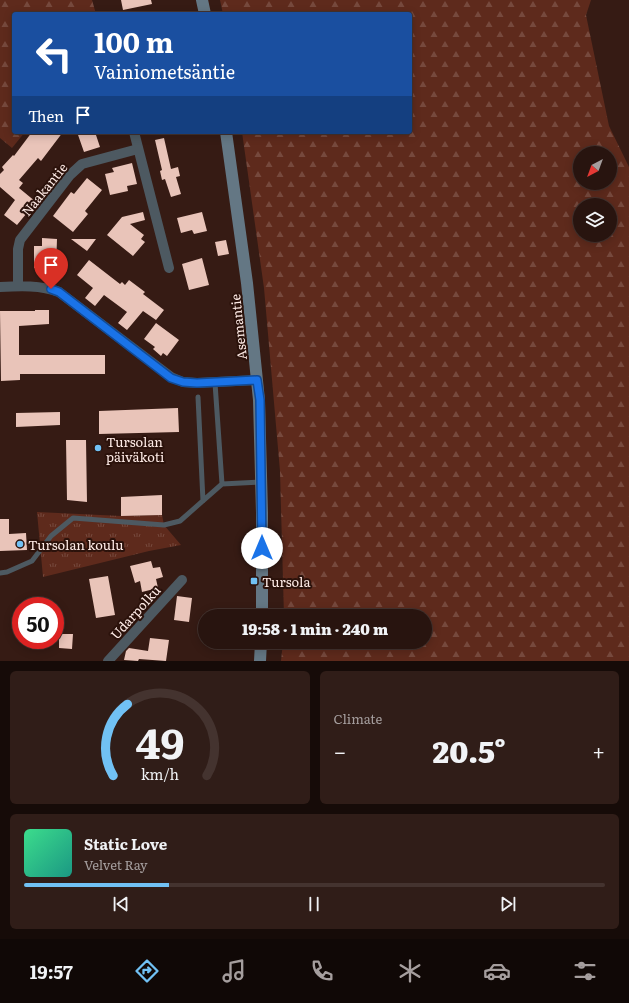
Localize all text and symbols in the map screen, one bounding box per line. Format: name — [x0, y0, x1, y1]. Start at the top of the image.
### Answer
text: 100 m — [94, 20, 174, 62]
icon: left — [28, 28, 80, 80]
text: Vainiometsäntie — [94, 58, 235, 85]
text: Then — [28, 104, 64, 127]
icon: arrive — [72, 104, 94, 126]
north arrow — [573, 146, 617, 190]
map controls — [573, 146, 617, 242]
street label: Naakantie — [17, 158, 72, 220]
button: layers — [573, 198, 617, 242]
pin — [34, 248, 68, 289]
icon: arrive — [40, 254, 62, 276]
street label: Asemantie — [225, 293, 251, 361]
place label: Tursolan päiväkoti — [106, 432, 165, 466]
marker: Tursolan päiväkoti — [93, 443, 103, 453]
position arrow — [241, 527, 283, 569]
place label: Tursolan koulu — [28, 535, 123, 554]
marker: Tursolan koulu — [15, 539, 25, 549]
place label: Tursola — [262, 572, 310, 591]
marker: Tursola — [249, 576, 259, 586]
street label: Udarpolku — [106, 581, 164, 643]
speed limit sign: 50 — [12, 597, 64, 649]
text: 19:58 · 1 min · 240 m — [242, 617, 388, 640]
text: 49 — [135, 709, 184, 771]
text: Climate — [334, 709, 382, 728]
text: 20.5° — [433, 728, 506, 772]
text: − — [334, 734, 346, 767]
text: + — [592, 734, 605, 767]
text: km/h — [141, 762, 179, 783]
text: Static Love — [84, 832, 167, 855]
text: Velvet Ray — [84, 855, 148, 874]
icon: previous — [110, 893, 132, 915]
icon: pause — [303, 893, 325, 915]
icon: next — [497, 893, 519, 915]
icon: directions — [133, 957, 161, 985]
icon: music — [220, 957, 248, 985]
icon: phone — [308, 957, 336, 985]
icon: climate — [396, 957, 424, 985]
icon: car — [483, 957, 511, 985]
icon: filters — [571, 957, 599, 985]
text: 19:57 — [30, 958, 73, 985]

